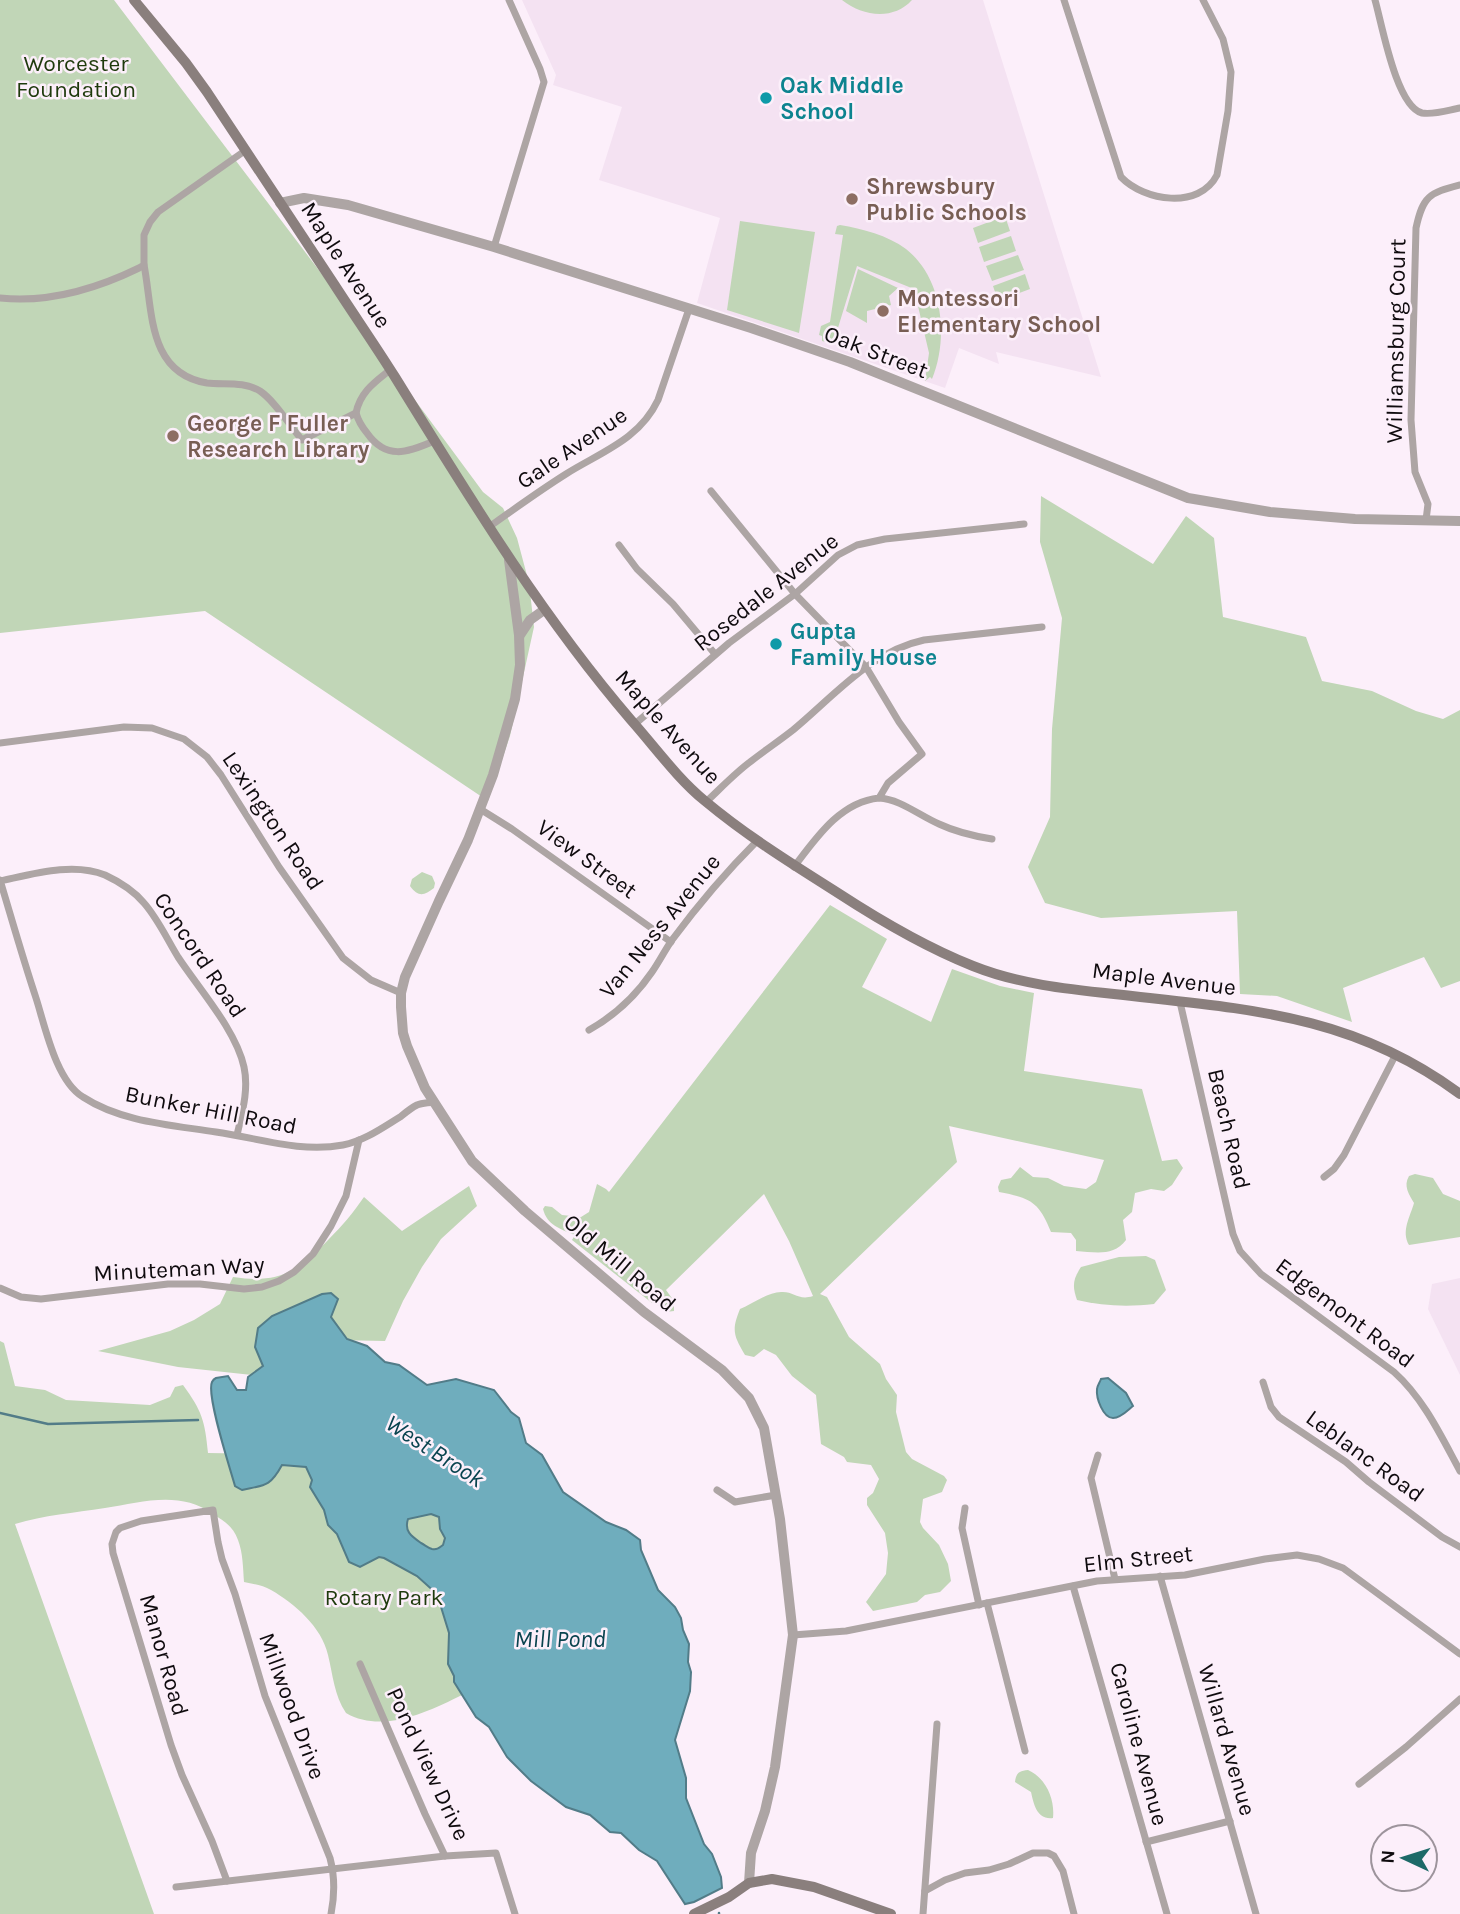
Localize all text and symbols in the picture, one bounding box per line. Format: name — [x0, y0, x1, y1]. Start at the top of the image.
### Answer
park label: Worcester Foundation — [16, 50, 136, 103]
place label: Oak Middle School — [780, 72, 904, 125]
marker: Oak Middle School — [758, 90, 774, 106]
place label: Shrewsbury Public Schools — [866, 173, 1027, 226]
marker: Shrewsbury Public Schools — [844, 191, 860, 207]
street label: Maple Avenue — [295, 197, 397, 333]
street label: Williamsburg Court — [1381, 238, 1411, 444]
place label: Montessori Elementary School — [897, 285, 1101, 338]
marker: Montessori Elementary School — [875, 303, 891, 319]
street label: Oak Street — [820, 320, 932, 384]
street label: Gale Avenue — [512, 401, 632, 495]
place label: George F Fuller Research Library — [187, 410, 370, 463]
marker: George F Fuller Research Library — [165, 428, 181, 444]
street label: Rosedale Avenue — [688, 527, 844, 657]
place label: Gupta Family House — [790, 618, 937, 671]
marker: Gupta Family House — [768, 636, 784, 652]
street label: Maple Avenue — [609, 664, 727, 790]
street label: Lexington Road — [217, 746, 329, 896]
street label: View Street — [532, 814, 642, 904]
street label: Van Ness Avenue — [594, 849, 726, 1003]
street label: Concord Road — [148, 887, 252, 1023]
street label: Maple Avenue — [1090, 957, 1238, 1001]
street label: Beach Road — [1202, 1066, 1256, 1192]
street label: Bunker Hill Road — [123, 1080, 299, 1140]
street label: Old Mill Road — [558, 1208, 682, 1318]
street label: Minuteman Way — [93, 1251, 266, 1287]
street label: Edgemont Road — [1270, 1252, 1420, 1374]
street label: Leblanc Road — [1301, 1404, 1429, 1508]
water label: West Brook — [381, 1409, 490, 1494]
street label: Elm Street — [1082, 1540, 1194, 1578]
park label: Rotary Park — [324, 1584, 444, 1611]
street label: Manor Road — [134, 1591, 194, 1719]
water label: Mill Pond — [514, 1625, 606, 1653]
street label: Millwood Drive — [253, 1629, 331, 1783]
street label: Caroline Avenue — [1104, 1659, 1174, 1829]
street label: Willard Avenue — [1193, 1661, 1261, 1819]
street label: Pond View Drive — [381, 1683, 475, 1845]
north arrow — [1369, 1823, 1439, 1893]
text: N — [1377, 1849, 1399, 1864]

